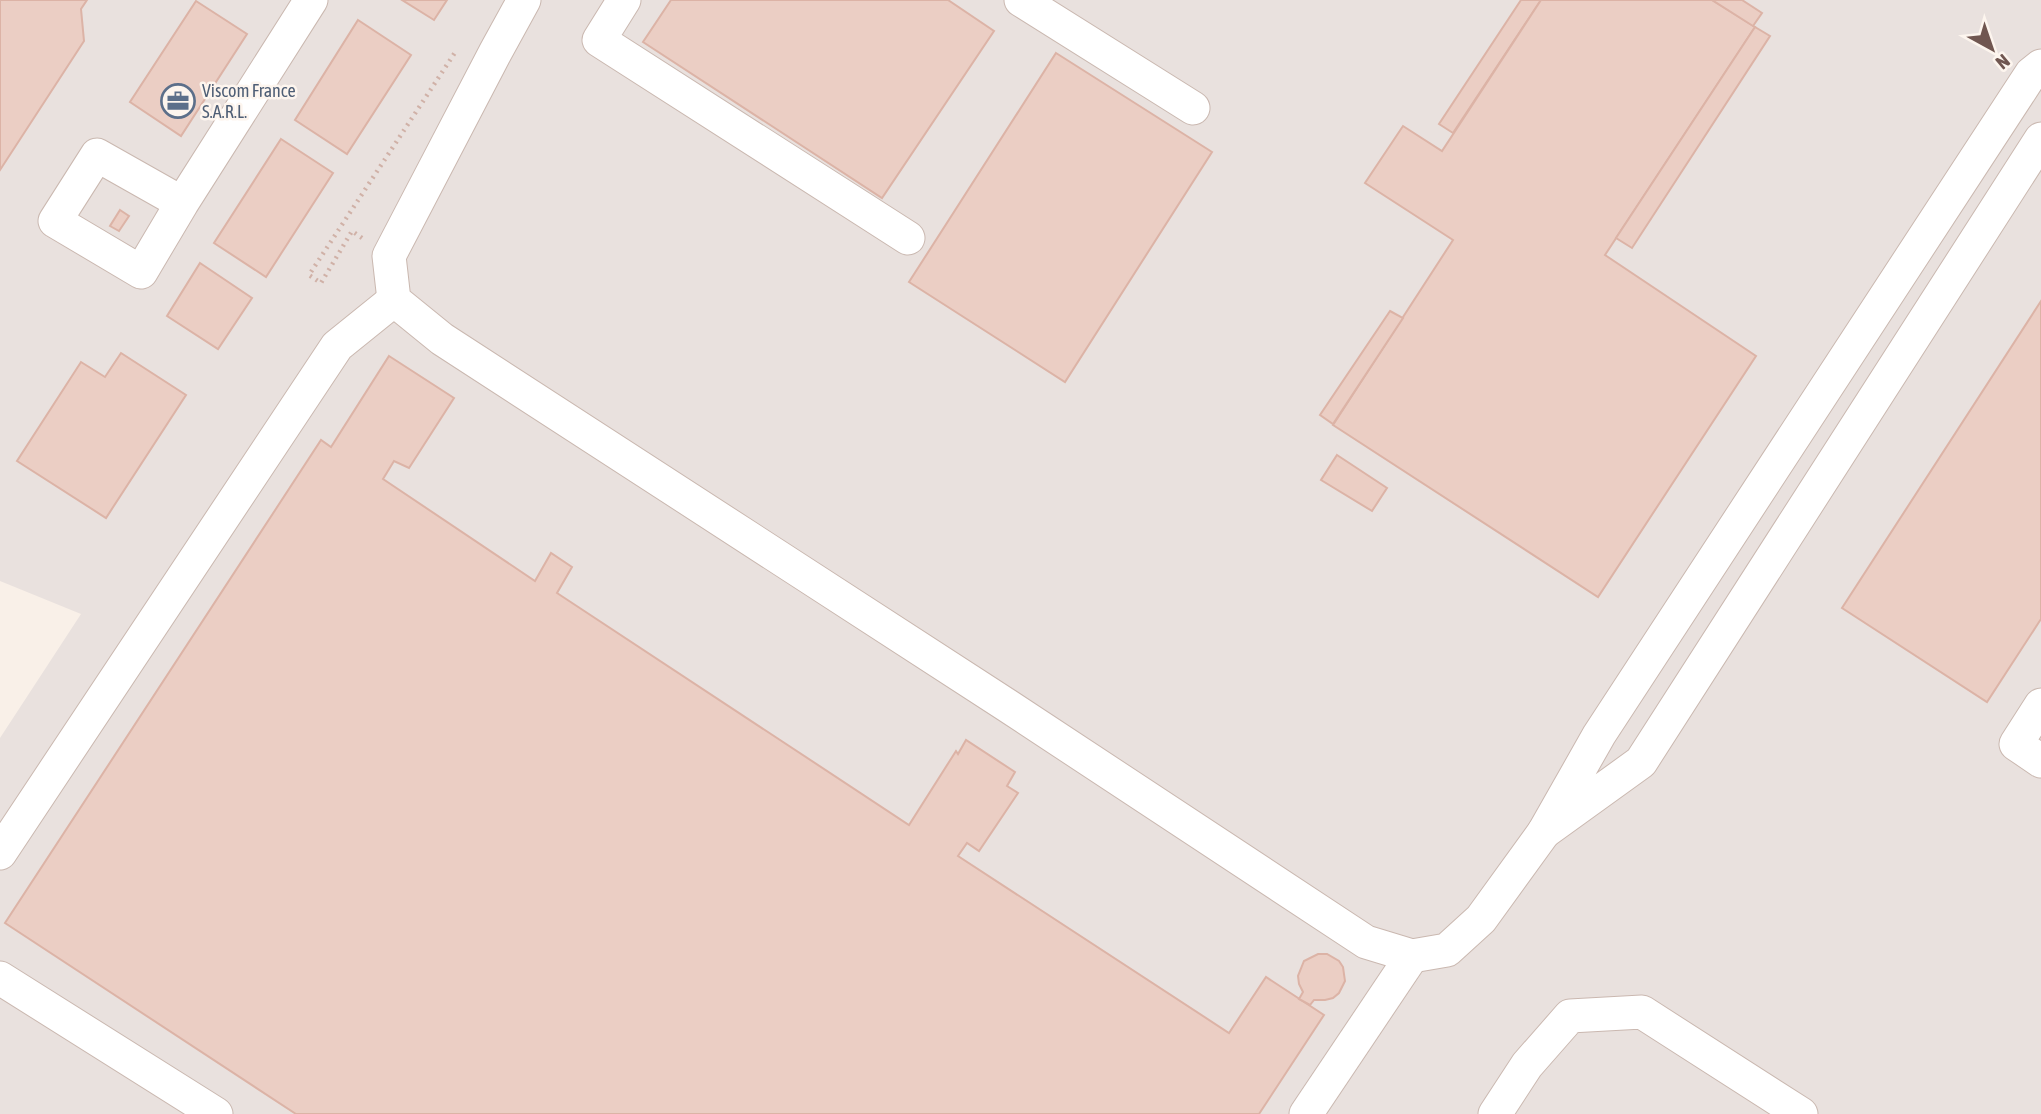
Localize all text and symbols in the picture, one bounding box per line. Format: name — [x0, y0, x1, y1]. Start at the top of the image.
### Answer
north arrow — [1957, 14, 2027, 84]
text: N — [1992, 50, 2014, 74]
place label: Viscom France S.A.R.L. — [202, 80, 296, 122]
office icon: Viscom France S.A.R.L. — [159, 82, 197, 120]

